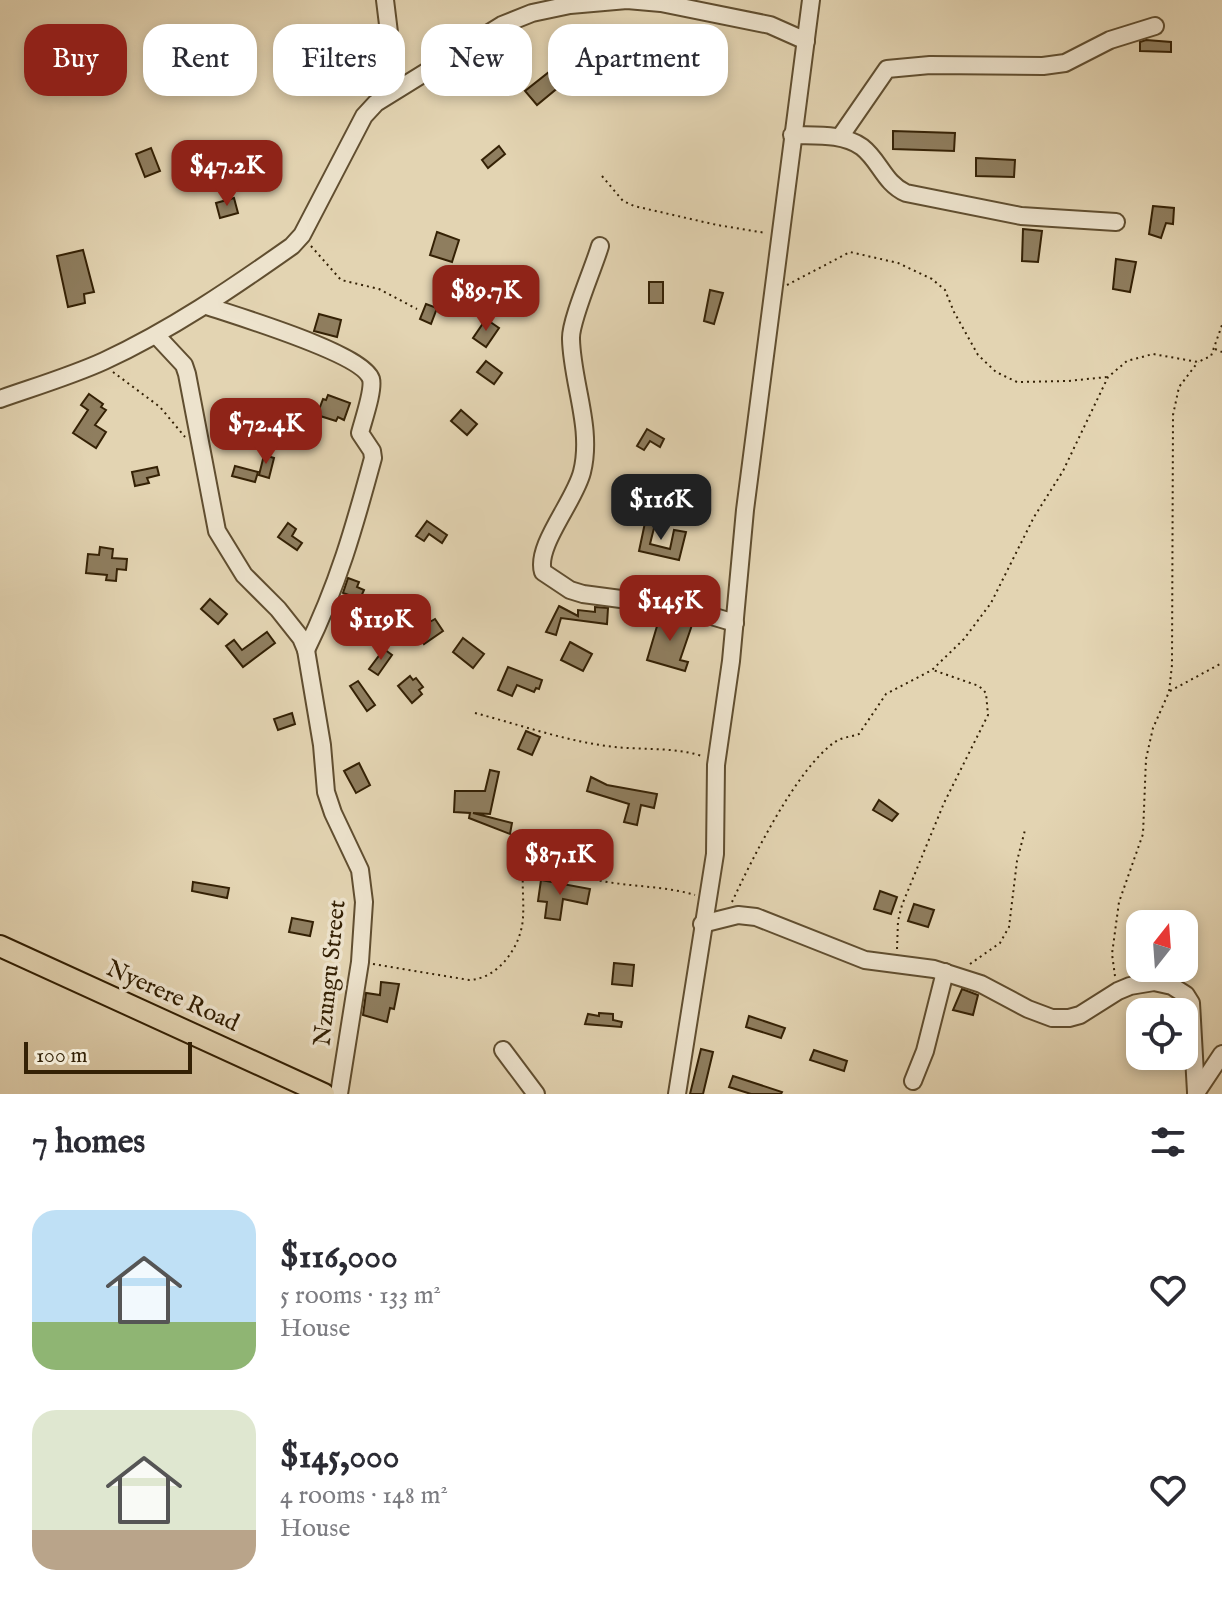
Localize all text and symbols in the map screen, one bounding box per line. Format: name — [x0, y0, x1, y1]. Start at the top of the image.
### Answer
chip: Buy — [24, 24, 127, 96]
chip: Rent — [143, 24, 257, 96]
chip: Filters — [273, 24, 405, 96]
chip: New — [421, 24, 532, 96]
chip: Apartment — [548, 24, 728, 96]
pin: $47.2K — [162, 140, 292, 208]
text: $47.2K — [189, 149, 265, 182]
pin: $89.7K — [421, 265, 551, 333]
text: $89.7K — [450, 274, 522, 307]
pin: $72.4K — [201, 398, 331, 466]
text: $72.4K — [228, 407, 304, 440]
pin: $116K — [605, 474, 717, 542]
text: $116K — [629, 483, 693, 516]
pin: $145K — [614, 575, 726, 643]
text: $145K — [638, 584, 702, 617]
pin: $119K — [325, 594, 437, 662]
text: $119K — [349, 603, 413, 636]
pin: $87.1K — [495, 829, 625, 897]
text: $87.1K — [525, 838, 595, 871]
street label: Nzungu Street — [307, 899, 354, 1048]
north arrow — [1126, 910, 1198, 982]
map controls — [1126, 910, 1198, 1070]
street label: Nyerere Road — [101, 953, 244, 1039]
button: locate — [1126, 998, 1198, 1070]
scale bar — [24, 1038, 192, 1074]
text: 100 m — [36, 1042, 88, 1070]
icon: filters — [1146, 1120, 1190, 1164]
text: 7 homes — [32, 1121, 145, 1164]
text: $116,000 — [280, 1236, 398, 1279]
icon: home — [96, 1242, 192, 1338]
icon: heart — [1146, 1268, 1190, 1312]
text: 5 rooms · 133 m² — [280, 1279, 441, 1312]
text: House — [280, 1312, 350, 1345]
text: $145,000 — [280, 1436, 400, 1479]
icon: home — [96, 1442, 192, 1538]
icon: heart — [1146, 1468, 1190, 1512]
text: 4 rooms · 148 m² — [280, 1479, 448, 1512]
text: House — [280, 1512, 350, 1545]

